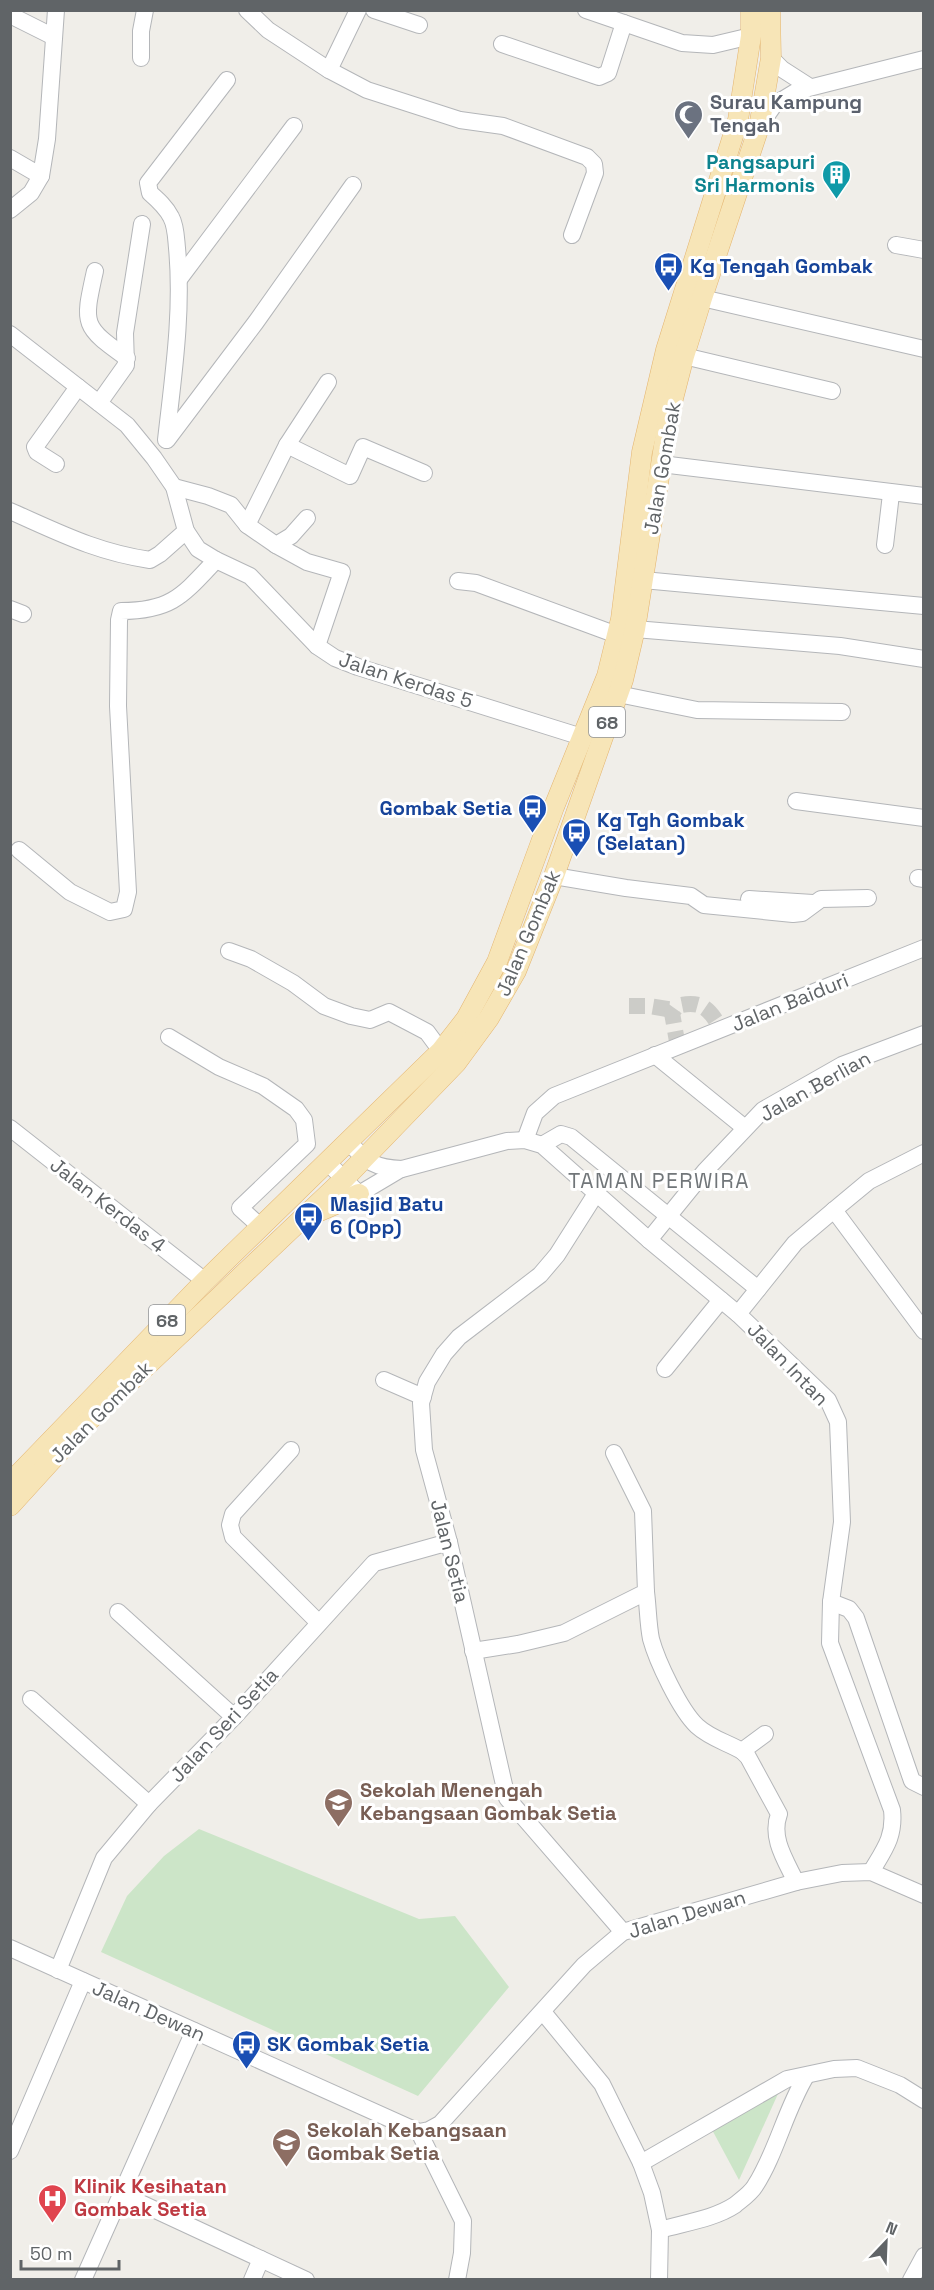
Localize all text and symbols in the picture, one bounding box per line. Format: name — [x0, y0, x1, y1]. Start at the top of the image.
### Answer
place label: Surau Kampung Tengah — [710, 89, 862, 138]
mosque icon: Surau Kampung Tengah — [673, 98, 705, 140]
place label: Pangsapuri Sri Harmonis — [695, 149, 815, 198]
building icon: Pangsapuri Sri Harmonis — [820, 158, 852, 200]
bus stop icon: Kg Tengah Gombak — [653, 250, 685, 292]
place label: Kg Tengah Gombak — [690, 253, 873, 279]
street label: Jalan Gombak — [638, 399, 687, 537]
street label: Jalan Kerdas 5 — [336, 646, 476, 714]
road number: 68 — [589, 707, 625, 737]
bus stop icon: Gombak Setia — [517, 792, 549, 834]
place label: Gombak Setia — [379, 795, 512, 821]
place label: Kg Tgh Gombak (Selatan) — [597, 807, 745, 856]
bus stop icon: Kg Tgh Gombak (Selatan) — [560, 816, 592, 858]
street label: Jalan Gombak — [490, 866, 566, 1000]
street label: Jalan Baiduri — [728, 967, 852, 1037]
street label: Jalan Berlian — [755, 1045, 875, 1127]
street label: Jalan Kerdas 4 — [45, 1152, 171, 1258]
district label: TAMAN PERWIRA — [568, 1167, 750, 1194]
place label: Masjid Batu 6 (Opp) — [330, 1191, 444, 1240]
bus stop icon: Masjid Batu 6 (Opp) — [293, 1200, 325, 1242]
road number: 68 — [149, 1305, 185, 1335]
street label: Jalan Intan — [742, 1317, 834, 1411]
street label: Jalan Gombak — [44, 1355, 158, 1469]
street label: Jalan Setia — [425, 1496, 475, 1606]
street label: Jalan Seri Setia — [164, 1662, 284, 1788]
place label: Sekolah Menengah Kebangsaan Gombak Setia — [360, 1777, 617, 1826]
school or university icon: Sekolah Menengah Kebangsaan Gombak Setia — [323, 1786, 355, 1828]
street label: Jalan Dewan — [625, 1884, 749, 1944]
street label: Jalan Dewan — [88, 1974, 210, 2048]
bus stop icon: SK Gombak Setia — [230, 2028, 262, 2070]
place label: SK Gombak Setia — [267, 2031, 430, 2057]
place label: Sekolah Kebangsaan Gombak Setia — [307, 2117, 507, 2166]
school or university icon: Sekolah Kebangsaan Gombak Setia — [270, 2126, 302, 2168]
place label: Klinik Kesihatan Gombak Setia — [74, 2173, 227, 2222]
hospital icon: Klinik Kesihatan Gombak Setia — [37, 2182, 69, 2224]
north arrow — [856, 2212, 916, 2272]
text: N — [883, 2217, 901, 2240]
scale bar — [21, 2233, 118, 2271]
text: 50 m — [30, 2242, 72, 2265]

